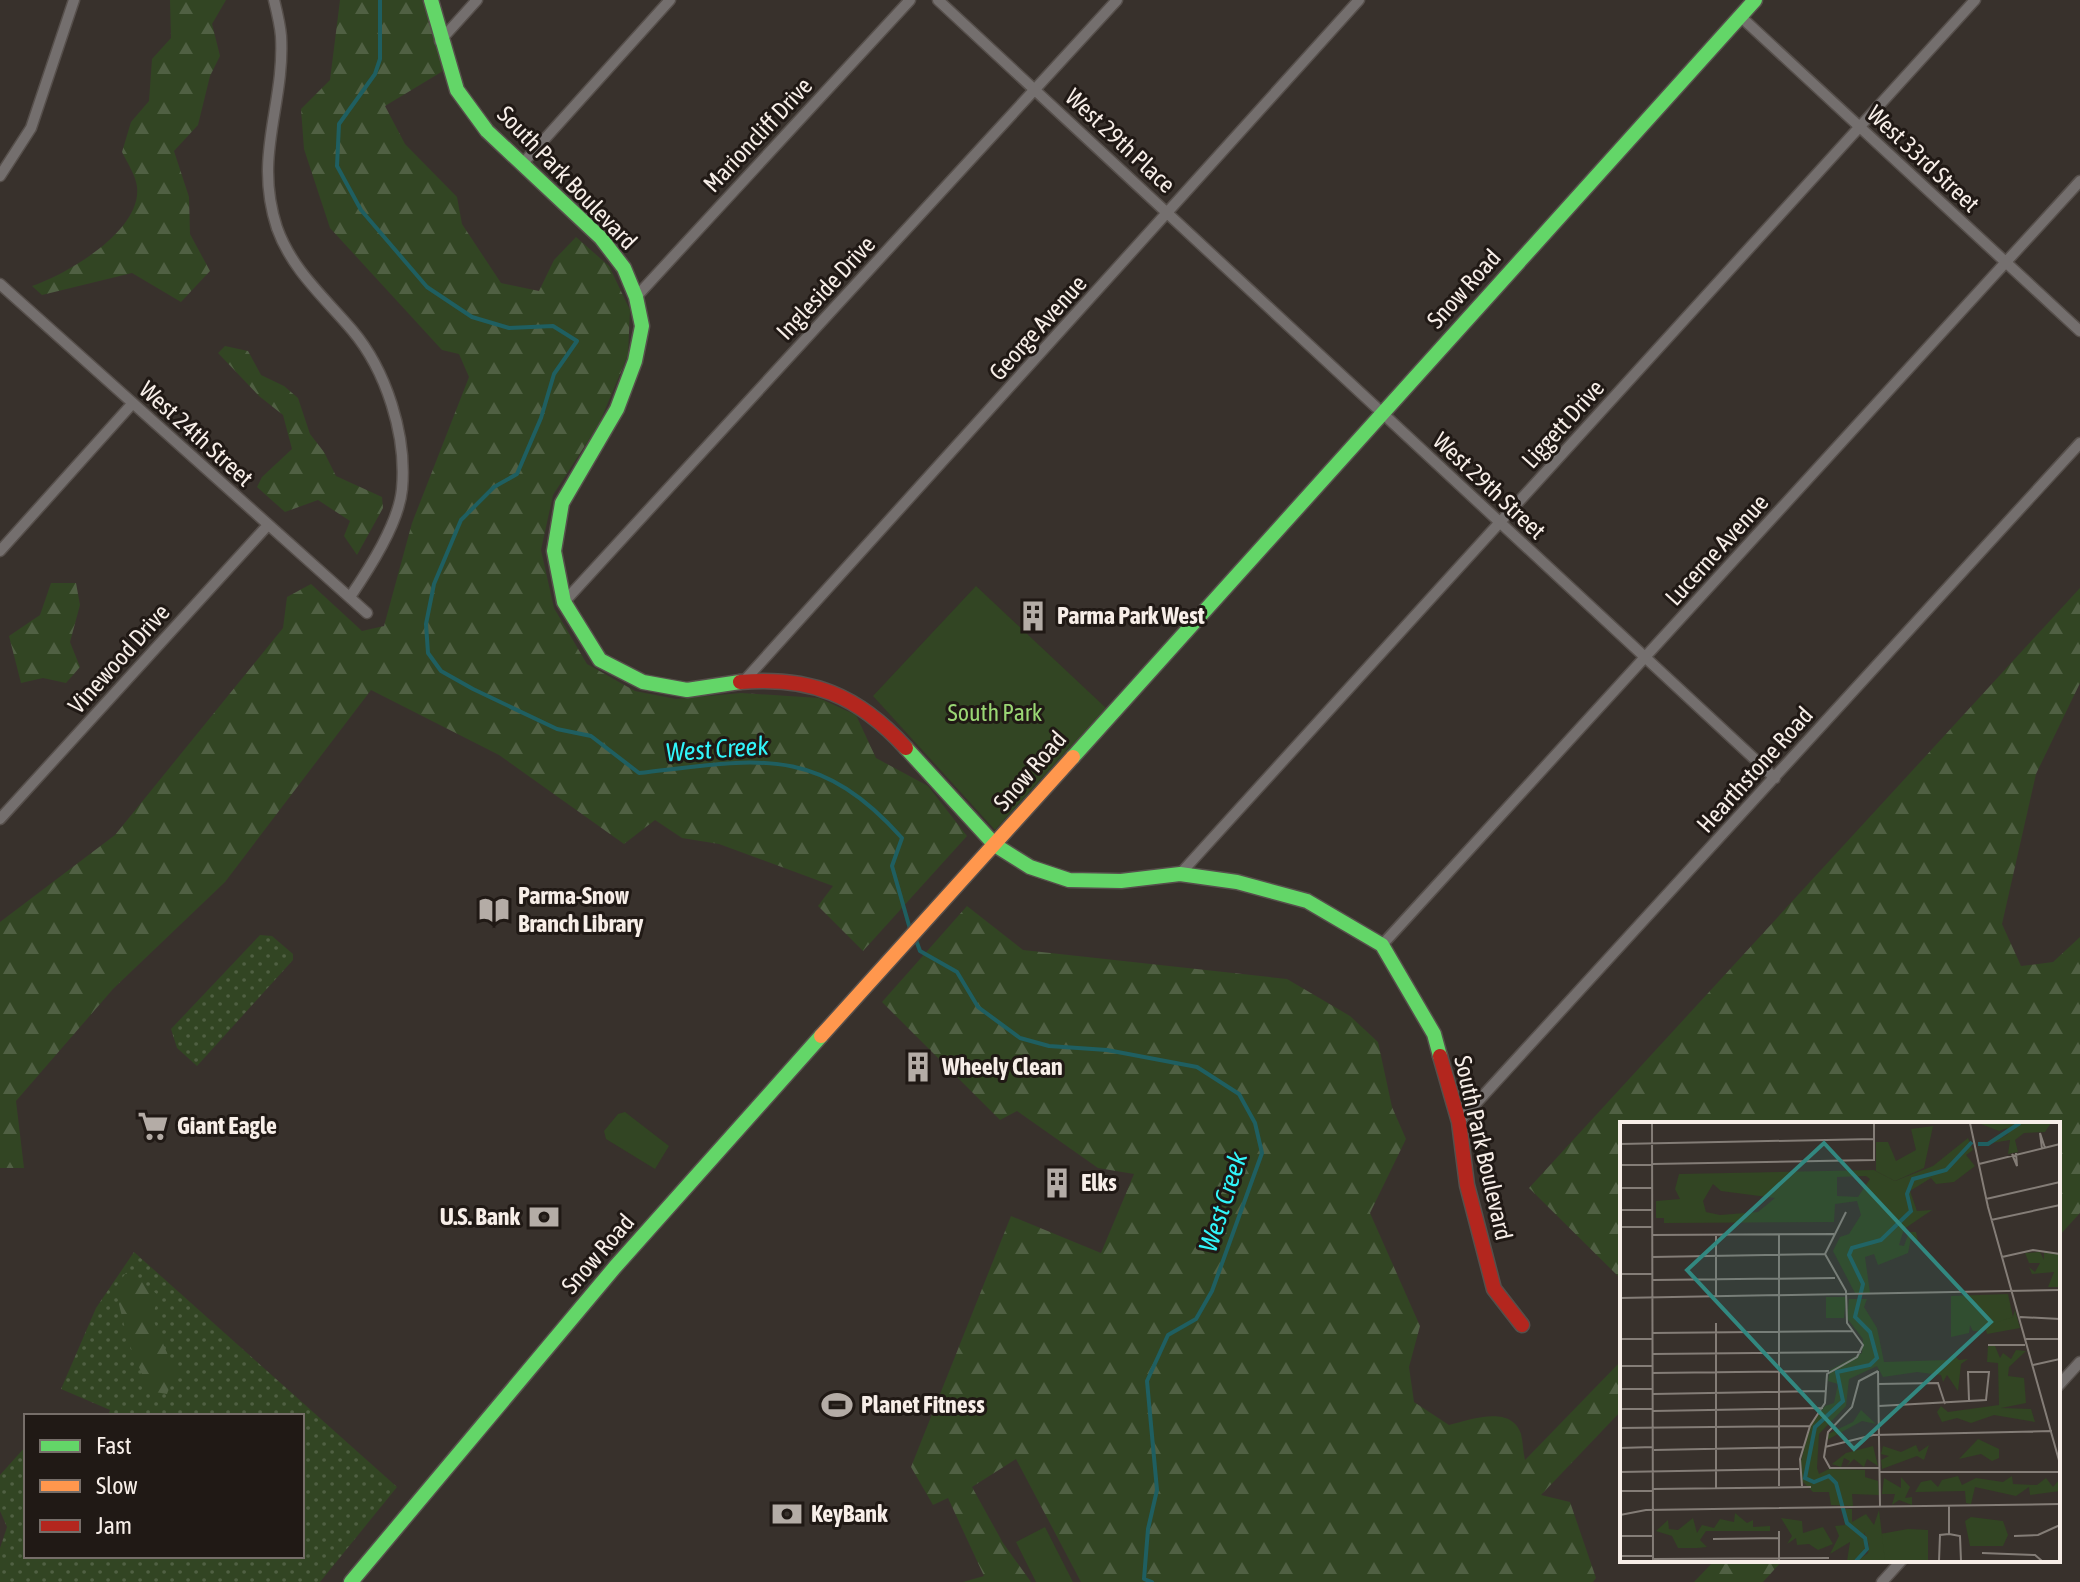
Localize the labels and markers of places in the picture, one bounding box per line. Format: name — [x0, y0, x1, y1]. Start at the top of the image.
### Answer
building icon: Parma Park West — [1016, 599, 1050, 633]
place label: Parma Park West — [1057, 602, 1205, 629]
place label: Parma-Snow Branch Library — [518, 882, 644, 937]
library icon: Parma-Snow Branch Library — [477, 893, 511, 927]
building icon: Wheely Clean — [901, 1050, 935, 1084]
place label: Wheely Clean — [941, 1053, 1063, 1080]
supermarket icon: Giant Eagle — [136, 1109, 170, 1143]
place label: Giant Eagle — [177, 1112, 277, 1139]
building icon: Elks — [1040, 1166, 1074, 1200]
place label: Elks — [1081, 1169, 1117, 1196]
bank icon: U.S. Bank — [527, 1200, 561, 1234]
place label: U.S. Bank — [440, 1203, 520, 1230]
sports icon: Planet Fitness — [820, 1388, 854, 1422]
place label: Planet Fitness — [861, 1391, 985, 1418]
bank icon: KeyBank — [770, 1497, 804, 1531]
place label: KeyBank — [811, 1500, 888, 1527]

